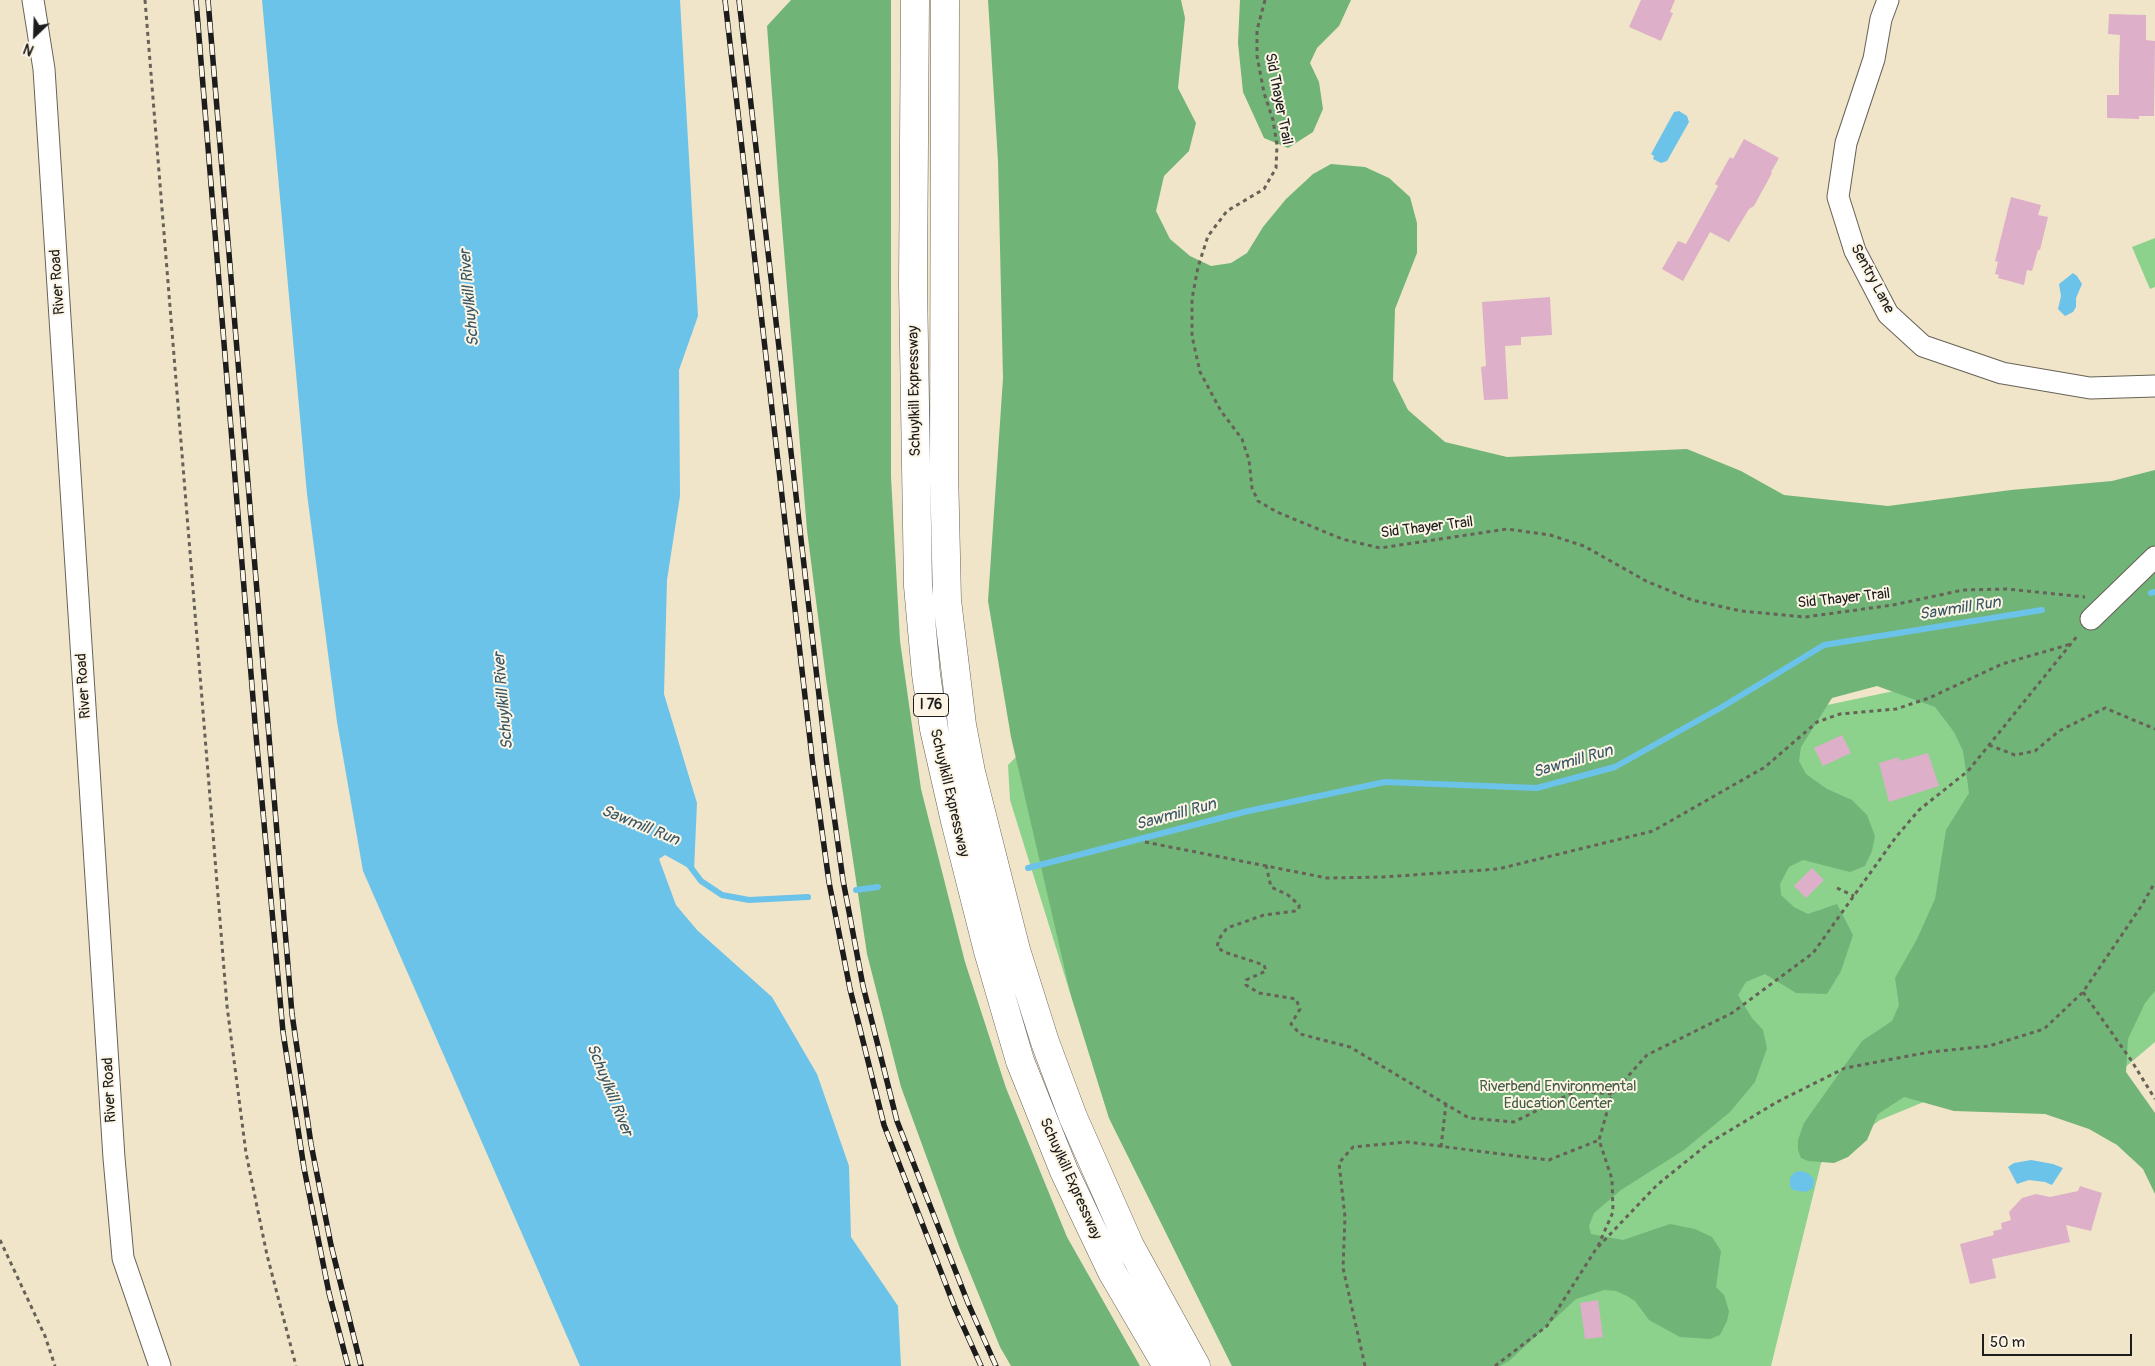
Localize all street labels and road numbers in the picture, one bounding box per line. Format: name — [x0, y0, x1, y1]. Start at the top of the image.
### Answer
street label: Sid Thayer Trail — [1260, 52, 1296, 146]
street label: Sentry Lane — [1846, 241, 1898, 317]
street label: River Road — [47, 249, 69, 315]
street label: Schuylkill Expressway — [905, 325, 925, 457]
street label: Sid Thayer Trail — [1380, 513, 1474, 543]
street label: Sid Thayer Trail — [1797, 585, 1891, 613]
street label: River Road — [73, 653, 95, 719]
road number: I 76 — [914, 694, 948, 716]
street label: Schuylkill Expressway — [925, 727, 973, 859]
street label: River Road — [99, 1057, 121, 1123]
street label: Schuylkill Expressway — [1035, 1115, 1105, 1243]

